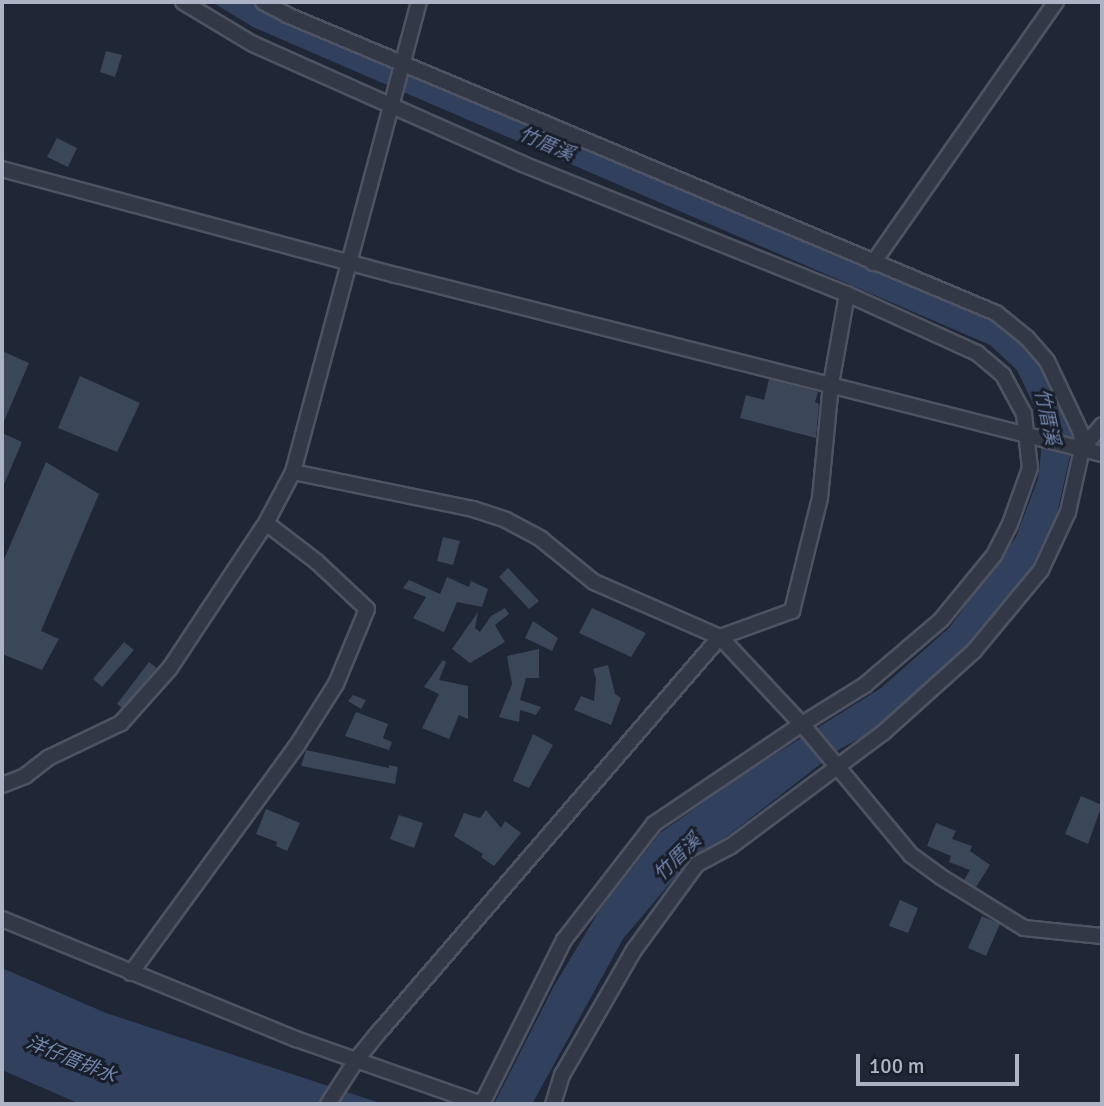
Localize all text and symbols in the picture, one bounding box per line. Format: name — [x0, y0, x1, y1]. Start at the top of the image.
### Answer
water label: 竹厝溪 — [515, 123, 577, 167]
water label: 竹厝溪 — [1029, 387, 1063, 447]
water label: 竹厝溪 — [650, 830, 706, 886]
water label: 洋仔厝排水 — [23, 1032, 119, 1088]
scale bar — [859, 1040, 1022, 1084]
text: 100 m — [869, 1053, 924, 1079]

